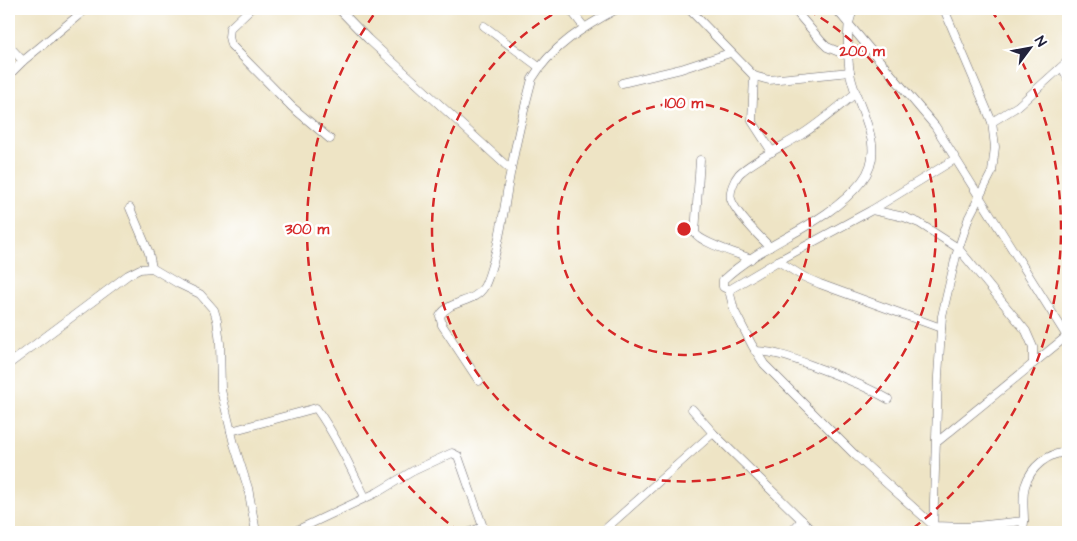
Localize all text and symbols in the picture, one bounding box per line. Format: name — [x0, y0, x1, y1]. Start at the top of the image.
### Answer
north arrow — [1004, 22, 1054, 72]
text: N — [1029, 33, 1051, 51]
text: 200 m — [838, 41, 885, 62]
text: 100 m — [665, 93, 704, 114]
text: 300 m — [284, 219, 329, 240]
centre of rings — [675, 220, 693, 238]

